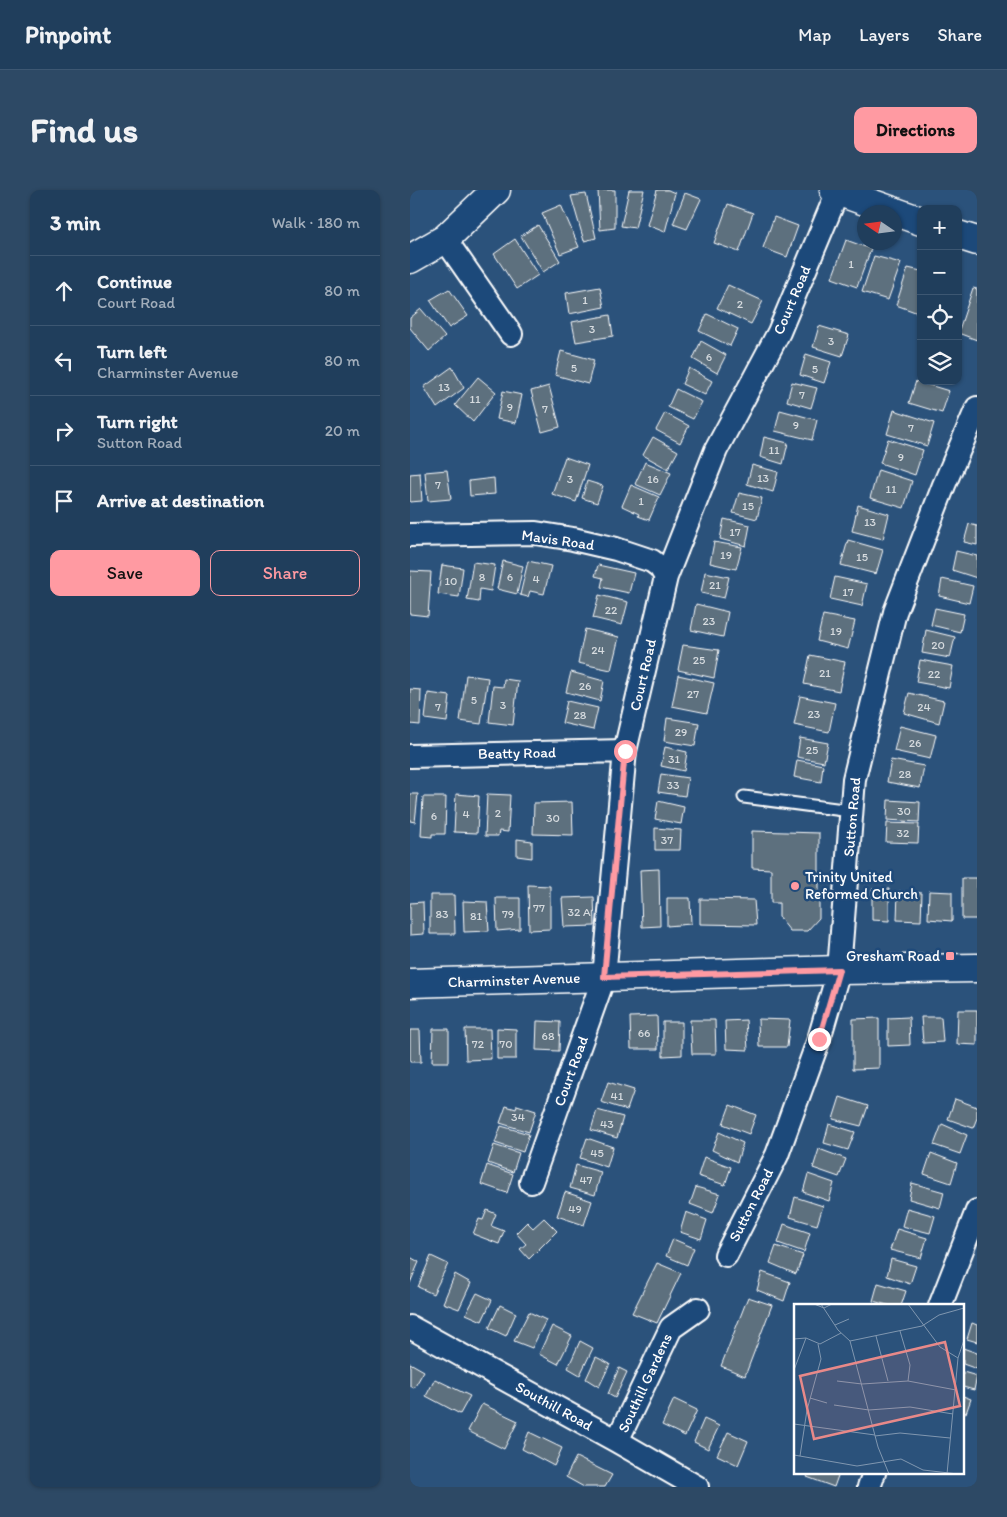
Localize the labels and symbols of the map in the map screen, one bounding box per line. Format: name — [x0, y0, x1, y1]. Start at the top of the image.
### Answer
north arrow — [857, 205, 902, 250]
house number: 1 — [848, 257, 854, 271]
street label: Court Road — [769, 263, 815, 337]
house number: 1 — [582, 293, 588, 307]
house number: 2 — [737, 297, 744, 311]
house number: 3 — [589, 322, 596, 336]
house number: 3 — [828, 334, 835, 348]
house number: 6 — [706, 350, 712, 364]
house number: 5 — [571, 361, 577, 375]
house number: 5 — [812, 362, 818, 376]
house number: 13 — [438, 380, 451, 394]
house number: 7 — [799, 388, 805, 402]
house number: 11 — [469, 392, 481, 406]
house number: 9 — [507, 400, 513, 414]
house number: 7 — [542, 402, 548, 416]
house number: 9 — [793, 418, 799, 432]
house number: 7 — [908, 421, 914, 435]
house number: 11 — [768, 443, 780, 457]
house number: 9 — [898, 450, 904, 464]
house number: 13 — [757, 471, 770, 485]
house number: 3 — [567, 472, 574, 486]
house number: 16 — [647, 472, 659, 486]
house number: 7 — [435, 478, 441, 492]
house number: 11 — [885, 482, 897, 496]
house number: 1 — [638, 494, 644, 508]
house number: 15 — [742, 499, 754, 513]
house number: 13 — [864, 515, 877, 529]
house number: 17 — [729, 525, 741, 539]
street label: Mavis Road — [520, 526, 596, 554]
house number: 19 — [720, 548, 732, 562]
house number: 15 — [856, 550, 868, 564]
house number: 8 — [479, 570, 486, 584]
house number: 6 — [507, 570, 513, 584]
house number: 4 — [532, 572, 540, 586]
house number: 10 — [445, 574, 457, 588]
house number: 21 — [709, 578, 721, 592]
house number: 17 — [842, 585, 854, 599]
house number: 22 — [605, 603, 618, 617]
house number: 23 — [703, 614, 716, 628]
house number: 19 — [830, 624, 842, 638]
street label: Court Road — [626, 637, 660, 713]
house number: 20 — [931, 638, 945, 652]
house number: 24 — [591, 643, 605, 657]
house number: 25 — [693, 653, 705, 667]
house number: 21 — [819, 666, 831, 680]
house number: 22 — [928, 667, 941, 681]
house number: 26 — [579, 679, 591, 693]
house number: 27 — [687, 687, 699, 701]
house number: 5 — [471, 693, 477, 707]
house number: 3 — [500, 698, 507, 712]
house number: 7 — [435, 700, 441, 714]
house number: 24 — [917, 700, 931, 714]
house number: 23 — [808, 707, 821, 721]
house number: 28 — [574, 708, 587, 722]
house number: 29 — [675, 725, 687, 739]
house number: 26 — [909, 736, 921, 750]
route start — [614, 740, 637, 763]
street label: Beatty Road — [478, 743, 556, 763]
house number: 25 — [806, 743, 818, 757]
house number: 31 — [668, 752, 680, 766]
house number: 28 — [899, 767, 912, 781]
street label: Sutton Road — [840, 777, 864, 857]
house number: 33 — [666, 778, 680, 792]
house number: 30 — [897, 804, 911, 818]
house number: 2 — [495, 806, 502, 820]
house number: 4 — [462, 807, 470, 821]
house number: 6 — [431, 809, 437, 823]
house number: 30 — [546, 811, 560, 825]
house number: 32 — [897, 826, 910, 840]
house number: 37 — [661, 833, 673, 847]
place label: Trinity United Reformed Church — [805, 868, 918, 903]
marker: Trinity United Reformed Church — [789, 880, 801, 892]
house number: 77 — [533, 901, 545, 915]
house number: 32 A — [567, 905, 591, 919]
house number: 83 — [435, 907, 449, 921]
house number: 79 — [502, 907, 514, 921]
house number: 81 — [470, 909, 482, 923]
place label: Gresham Road — [846, 947, 940, 965]
marker: Gresham Road — [944, 950, 956, 962]
street label: Charminster Avenue — [447, 969, 581, 991]
house number: 66 — [638, 1026, 650, 1040]
route end — [808, 1028, 831, 1051]
house number: 68 — [542, 1029, 555, 1043]
street label: Court Road — [550, 1033, 592, 1109]
house number: 72 — [472, 1037, 485, 1051]
house number: 70 — [499, 1037, 513, 1051]
house number: 41 — [611, 1089, 624, 1103]
house number: 34 — [511, 1110, 525, 1124]
house number: 43 — [600, 1117, 614, 1131]
house number: 45 — [590, 1146, 604, 1160]
street label: Sutton Road — [725, 1165, 777, 1245]
house number: 47 — [579, 1173, 593, 1187]
house number: 49 — [568, 1202, 582, 1216]
inset map — [794, 1304, 964, 1474]
street label: Southill Gardens — [614, 1330, 676, 1436]
street label: Southill Road — [512, 1377, 596, 1435]

